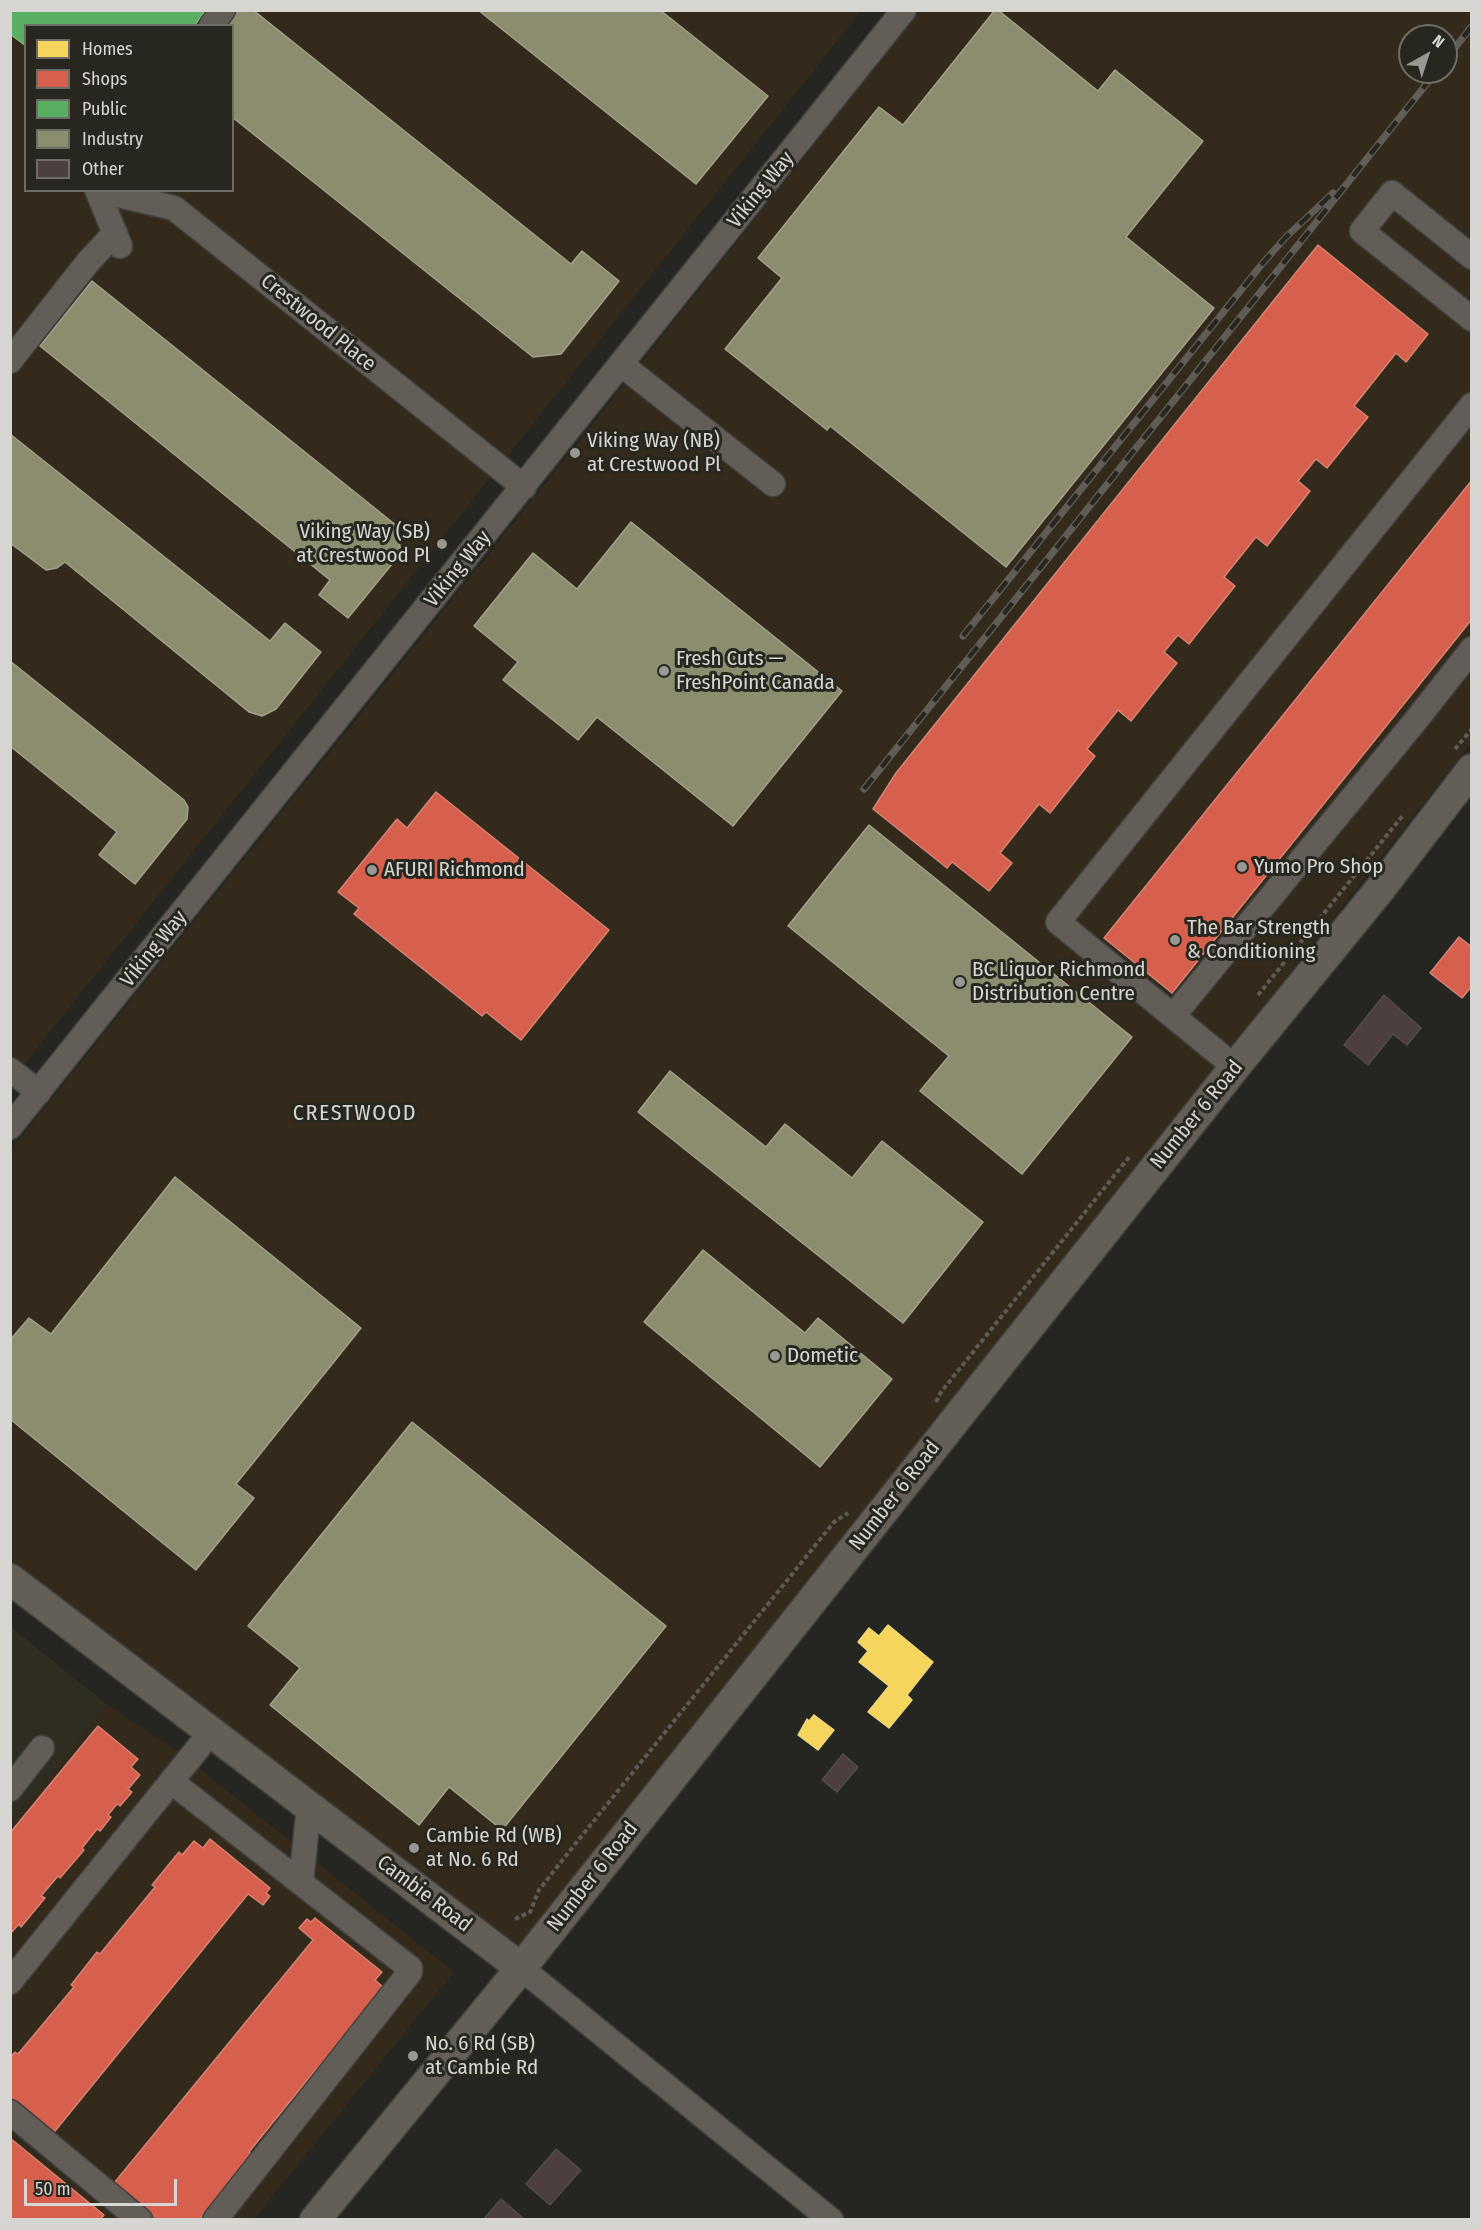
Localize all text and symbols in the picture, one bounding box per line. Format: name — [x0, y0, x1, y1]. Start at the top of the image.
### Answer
legend — [24, 24, 234, 192]
north arrow — [1398, 24, 1458, 84]
text: N — [1429, 31, 1448, 52]
text: Homes — [82, 38, 133, 60]
text: Shops — [82, 68, 127, 90]
text: Public — [82, 98, 127, 120]
text: Industry — [82, 128, 143, 150]
street label: Viking Way — [722, 147, 800, 233]
text: Other — [82, 158, 124, 180]
street label: Crestwood Place — [255, 269, 381, 377]
place label: Viking Way (NB) at Crestwood Pl — [587, 428, 721, 478]
marker: Viking Way (NB) at Crestwood Pl — [568, 446, 582, 460]
place label: Viking Way (SB) at Crestwood Pl — [296, 519, 430, 569]
street label: Viking Way — [419, 526, 497, 612]
marker: Viking Way (SB) at Crestwood Pl — [435, 537, 449, 551]
place label: Fresh Cuts — FreshPoint Canada — [676, 646, 835, 696]
marker: Fresh Cuts — FreshPoint Canada — [657, 664, 671, 678]
place label: Yumo Pro Shop — [1254, 854, 1384, 880]
place label: AFURI Richmond — [384, 857, 525, 883]
marker: Yumo Pro Shop — [1235, 860, 1249, 874]
marker: AFURI Richmond — [365, 863, 379, 877]
street label: Viking Way — [115, 906, 193, 992]
place label: The Bar Strength & Conditioning — [1187, 915, 1330, 965]
marker: The Bar Strength & Conditioning — [1168, 933, 1182, 947]
place label: BC Liquor Richmond Distribution Centre — [972, 957, 1146, 1007]
marker: BC Liquor Richmond Distribution Centre — [953, 975, 967, 989]
street label: Number 6 Road — [1145, 1056, 1249, 1174]
district label: CRESTWOOD — [293, 1101, 417, 1127]
place label: Dometic — [787, 1343, 858, 1369]
marker: Dometic — [768, 1349, 782, 1363]
street label: Number 6 Road — [844, 1436, 946, 1556]
street label: Number 6 Road — [542, 1817, 644, 1937]
place label: Cambie Rd (WB) at No. 6 Rd — [426, 1823, 562, 1873]
marker: Cambie Rd (WB) at No. 6 Rd — [407, 1841, 421, 1855]
street label: Cambie Road — [372, 1850, 476, 1938]
place label: No. 6 Rd (SB) at Cambie Rd — [425, 2031, 538, 2081]
marker: No. 6 Rd (SB) at Cambie Rd — [406, 2049, 420, 2063]
scale bar — [27, 2167, 180, 2205]
text: 50 m — [35, 2178, 71, 2200]

